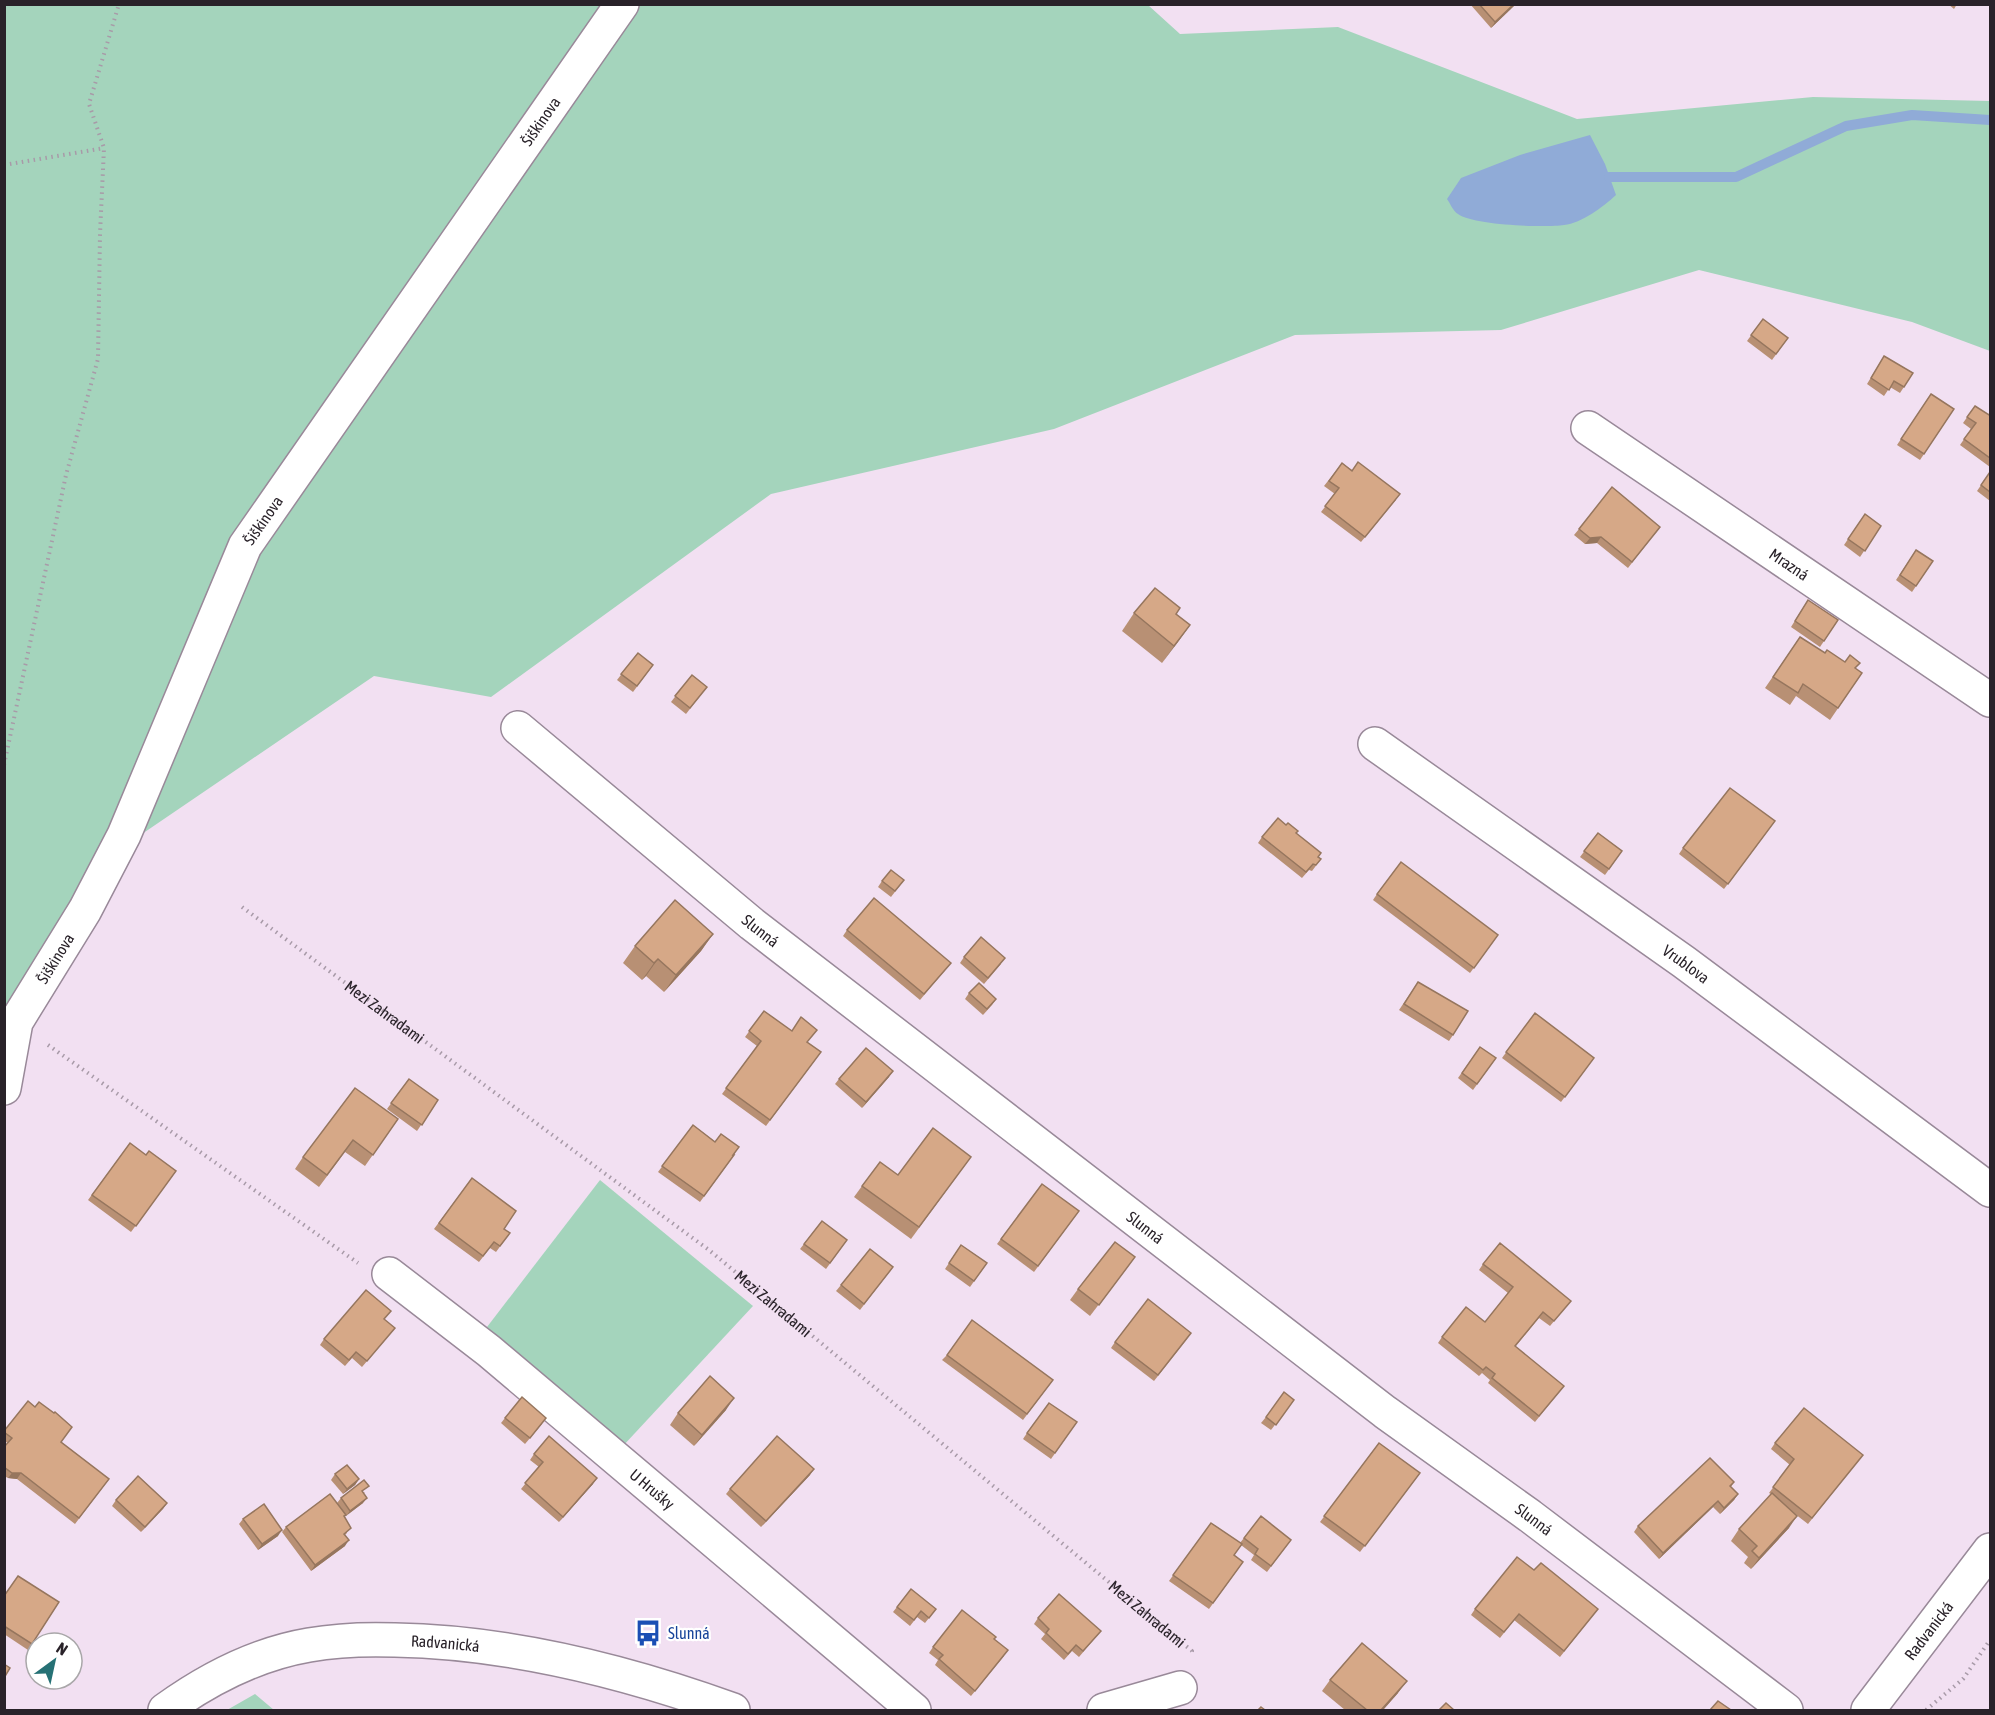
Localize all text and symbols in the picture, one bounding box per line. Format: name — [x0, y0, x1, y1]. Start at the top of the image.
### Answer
street label: Šiškinova — [517, 93, 564, 149]
street label: Šiškinova — [240, 492, 286, 548]
street label: Mrazná — [1766, 545, 1812, 584]
street label: Slunná — [738, 911, 783, 950]
street label: Šiškinova — [33, 930, 77, 987]
street label: Vrublova — [1659, 941, 1713, 987]
street label: Mezi Zahradami — [341, 977, 428, 1047]
street label: Slunná — [1123, 1207, 1167, 1247]
street label: Mezi Zahradami — [731, 1266, 815, 1340]
street label: U Hrušky — [626, 1465, 679, 1514]
street label: Slunná — [1512, 1499, 1556, 1539]
street label: Mezi Zahradami — [1105, 1577, 1189, 1651]
street label: Radvanická — [1901, 1598, 1957, 1663]
bus stop icon: Slunná — [633, 1618, 663, 1648]
place label: Slunná — [668, 1624, 710, 1642]
north arrow — [24, 1631, 84, 1691]
street label: Radvanická — [411, 1631, 481, 1655]
text: N — [53, 1638, 71, 1659]

